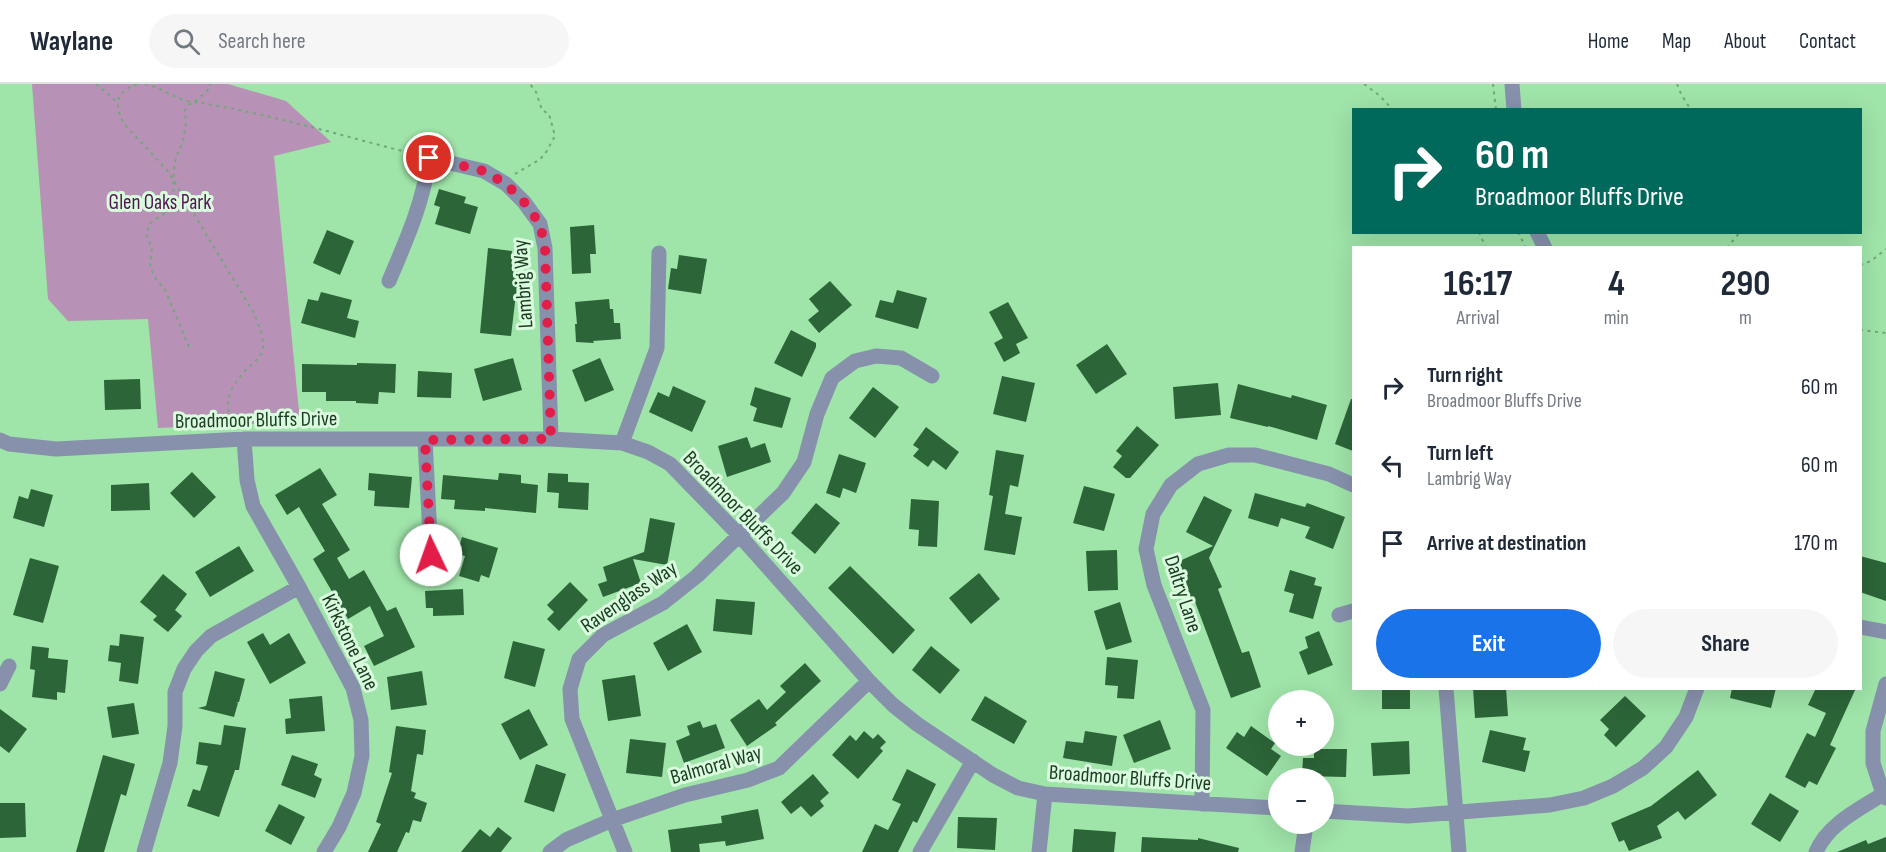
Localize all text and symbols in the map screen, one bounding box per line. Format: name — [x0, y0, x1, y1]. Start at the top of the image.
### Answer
search box — [149, 14, 569, 68]
text: Waylane — [30, 25, 113, 58]
icon: search — [170, 25, 203, 58]
text: Search here — [218, 28, 306, 55]
text: Home — [1588, 29, 1629, 54]
text: Map — [1662, 29, 1691, 54]
text: About — [1724, 29, 1766, 54]
text: Contact — [1799, 29, 1856, 54]
text: 60 m — [1475, 130, 1549, 181]
pin — [403, 132, 454, 183]
icon: right — [1376, 132, 1454, 210]
icon: arrive — [412, 141, 445, 174]
text: Broadmoor Bluffs Drive — [1475, 181, 1684, 213]
park label: Glen Oaks Park — [109, 190, 211, 215]
street label: Lambrig Way — [507, 239, 539, 329]
text: 16:17 — [1444, 263, 1512, 306]
text: 4 — [1608, 263, 1625, 306]
text: 290 — [1720, 263, 1770, 306]
text: Arrival — [1456, 306, 1499, 330]
text: min — [1604, 306, 1629, 330]
text: m — [1739, 306, 1752, 330]
text: Turn right — [1427, 362, 1503, 389]
icon: right — [1376, 371, 1409, 404]
text: 60 m — [1801, 374, 1838, 401]
text: Broadmoor Bluffs Drive — [1427, 389, 1582, 413]
street label: Broadmoor Bluffs Drive — [175, 406, 337, 434]
text: Turn left — [1427, 440, 1493, 467]
street label: Broadmoor Bluffs Drive — [678, 446, 808, 580]
icon: left — [1376, 449, 1409, 482]
text: 60 m — [1801, 452, 1838, 479]
text: Lambrig Way — [1427, 467, 1512, 491]
position arrow — [399, 523, 463, 587]
icon: arrive — [1376, 527, 1409, 560]
text: Arrive at destination — [1427, 530, 1586, 557]
text: 170 m — [1794, 530, 1838, 557]
street label: Daltry Lane — [1159, 552, 1207, 636]
street label: Ravenglass Way — [576, 556, 682, 638]
street label: Kirkstone Lane — [316, 590, 384, 694]
button: Exit — [1376, 609, 1601, 678]
button: Share — [1613, 609, 1838, 678]
map controls — [1268, 690, 1334, 834]
button: + — [1268, 690, 1334, 756]
street label: Balmoral Way — [667, 740, 765, 790]
street label: Broadmoor Bluffs Drive — [1048, 760, 1212, 796]
button: − — [1268, 768, 1334, 834]

